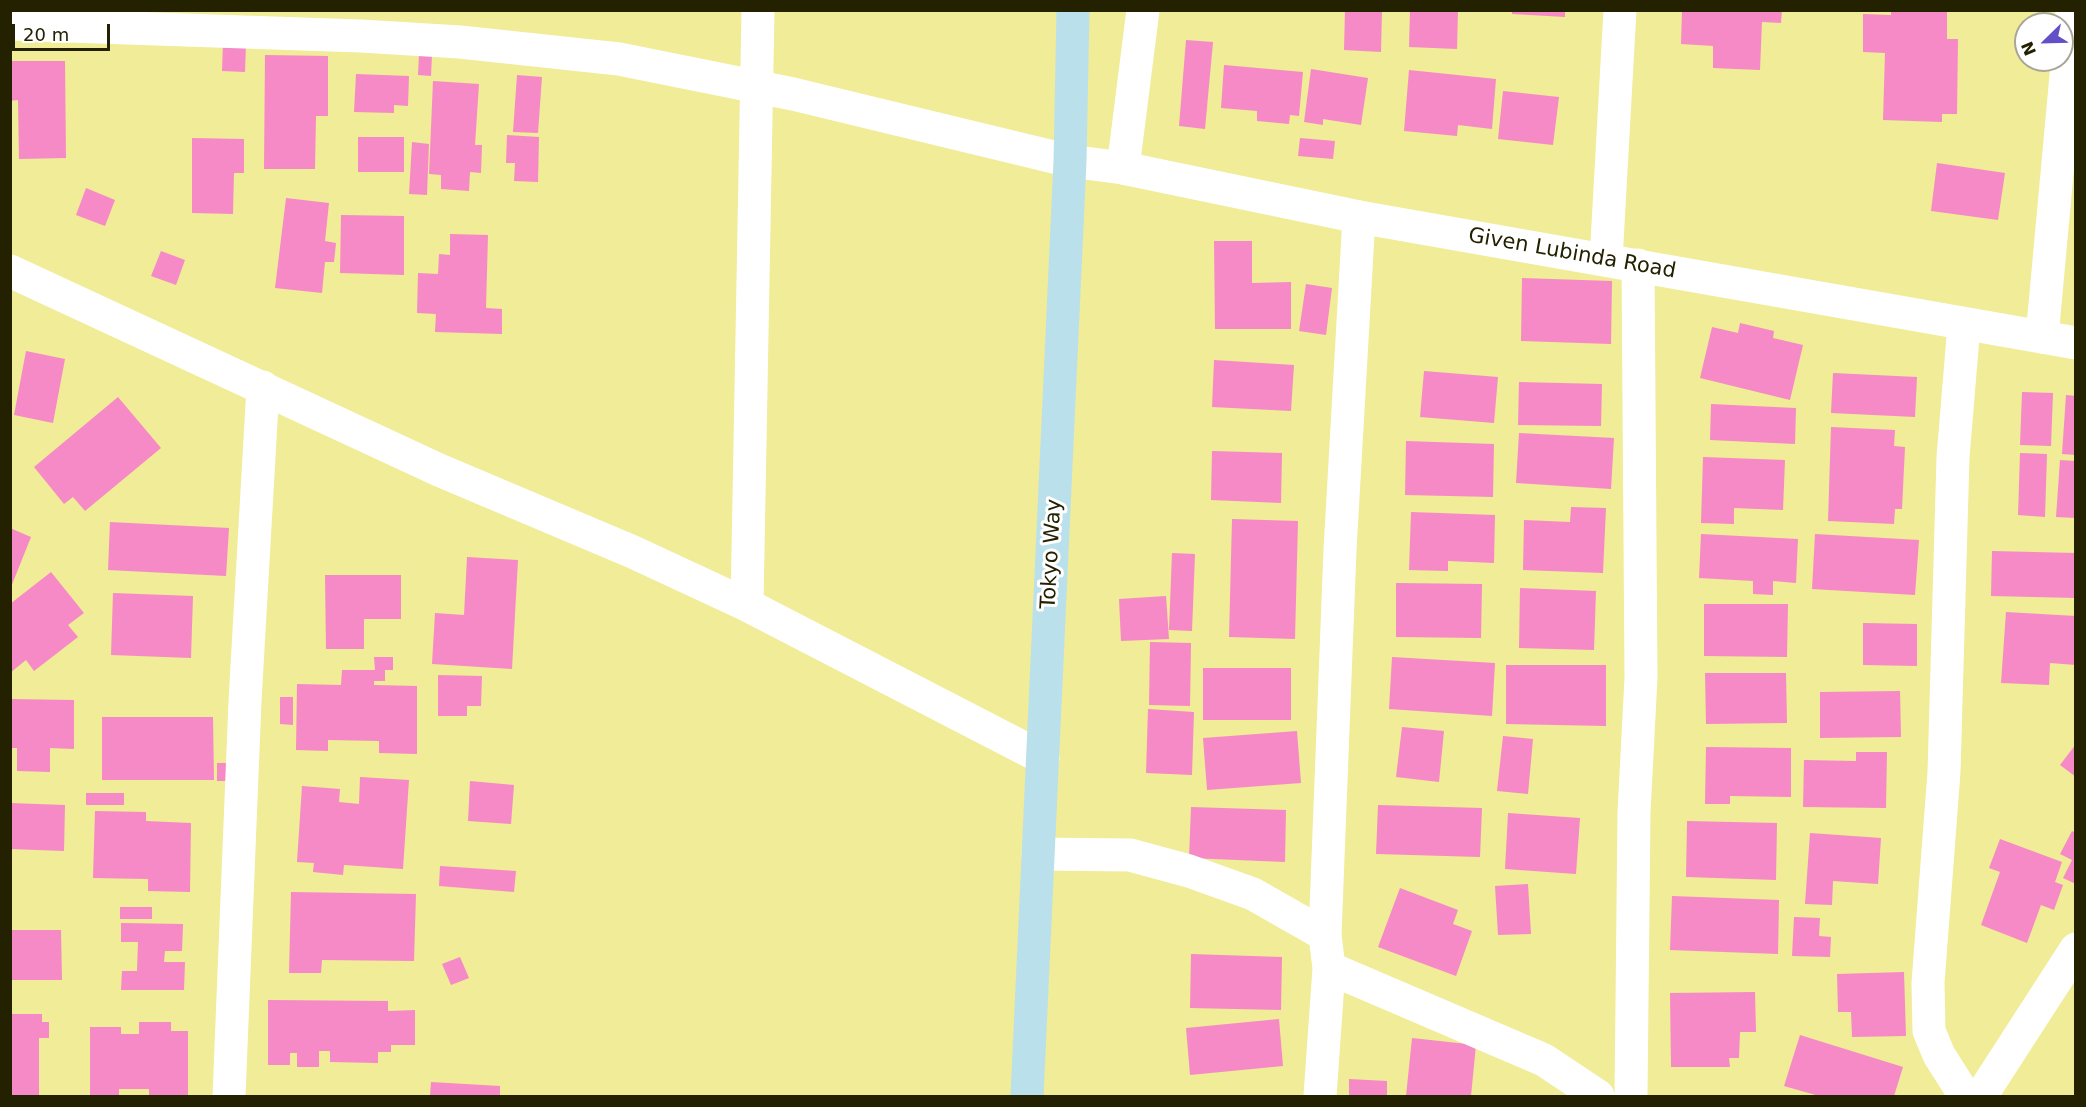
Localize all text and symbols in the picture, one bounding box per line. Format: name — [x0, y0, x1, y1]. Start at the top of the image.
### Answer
scale bar — [15, 12, 112, 50]
north arrow — [2014, 12, 2074, 72]
text: 20 m — [23, 24, 69, 45]
text: N — [2017, 39, 2040, 58]
street label: Given Lubinda Road — [1466, 223, 1678, 285]
street label: Tokyo Way — [1037, 498, 1067, 610]

